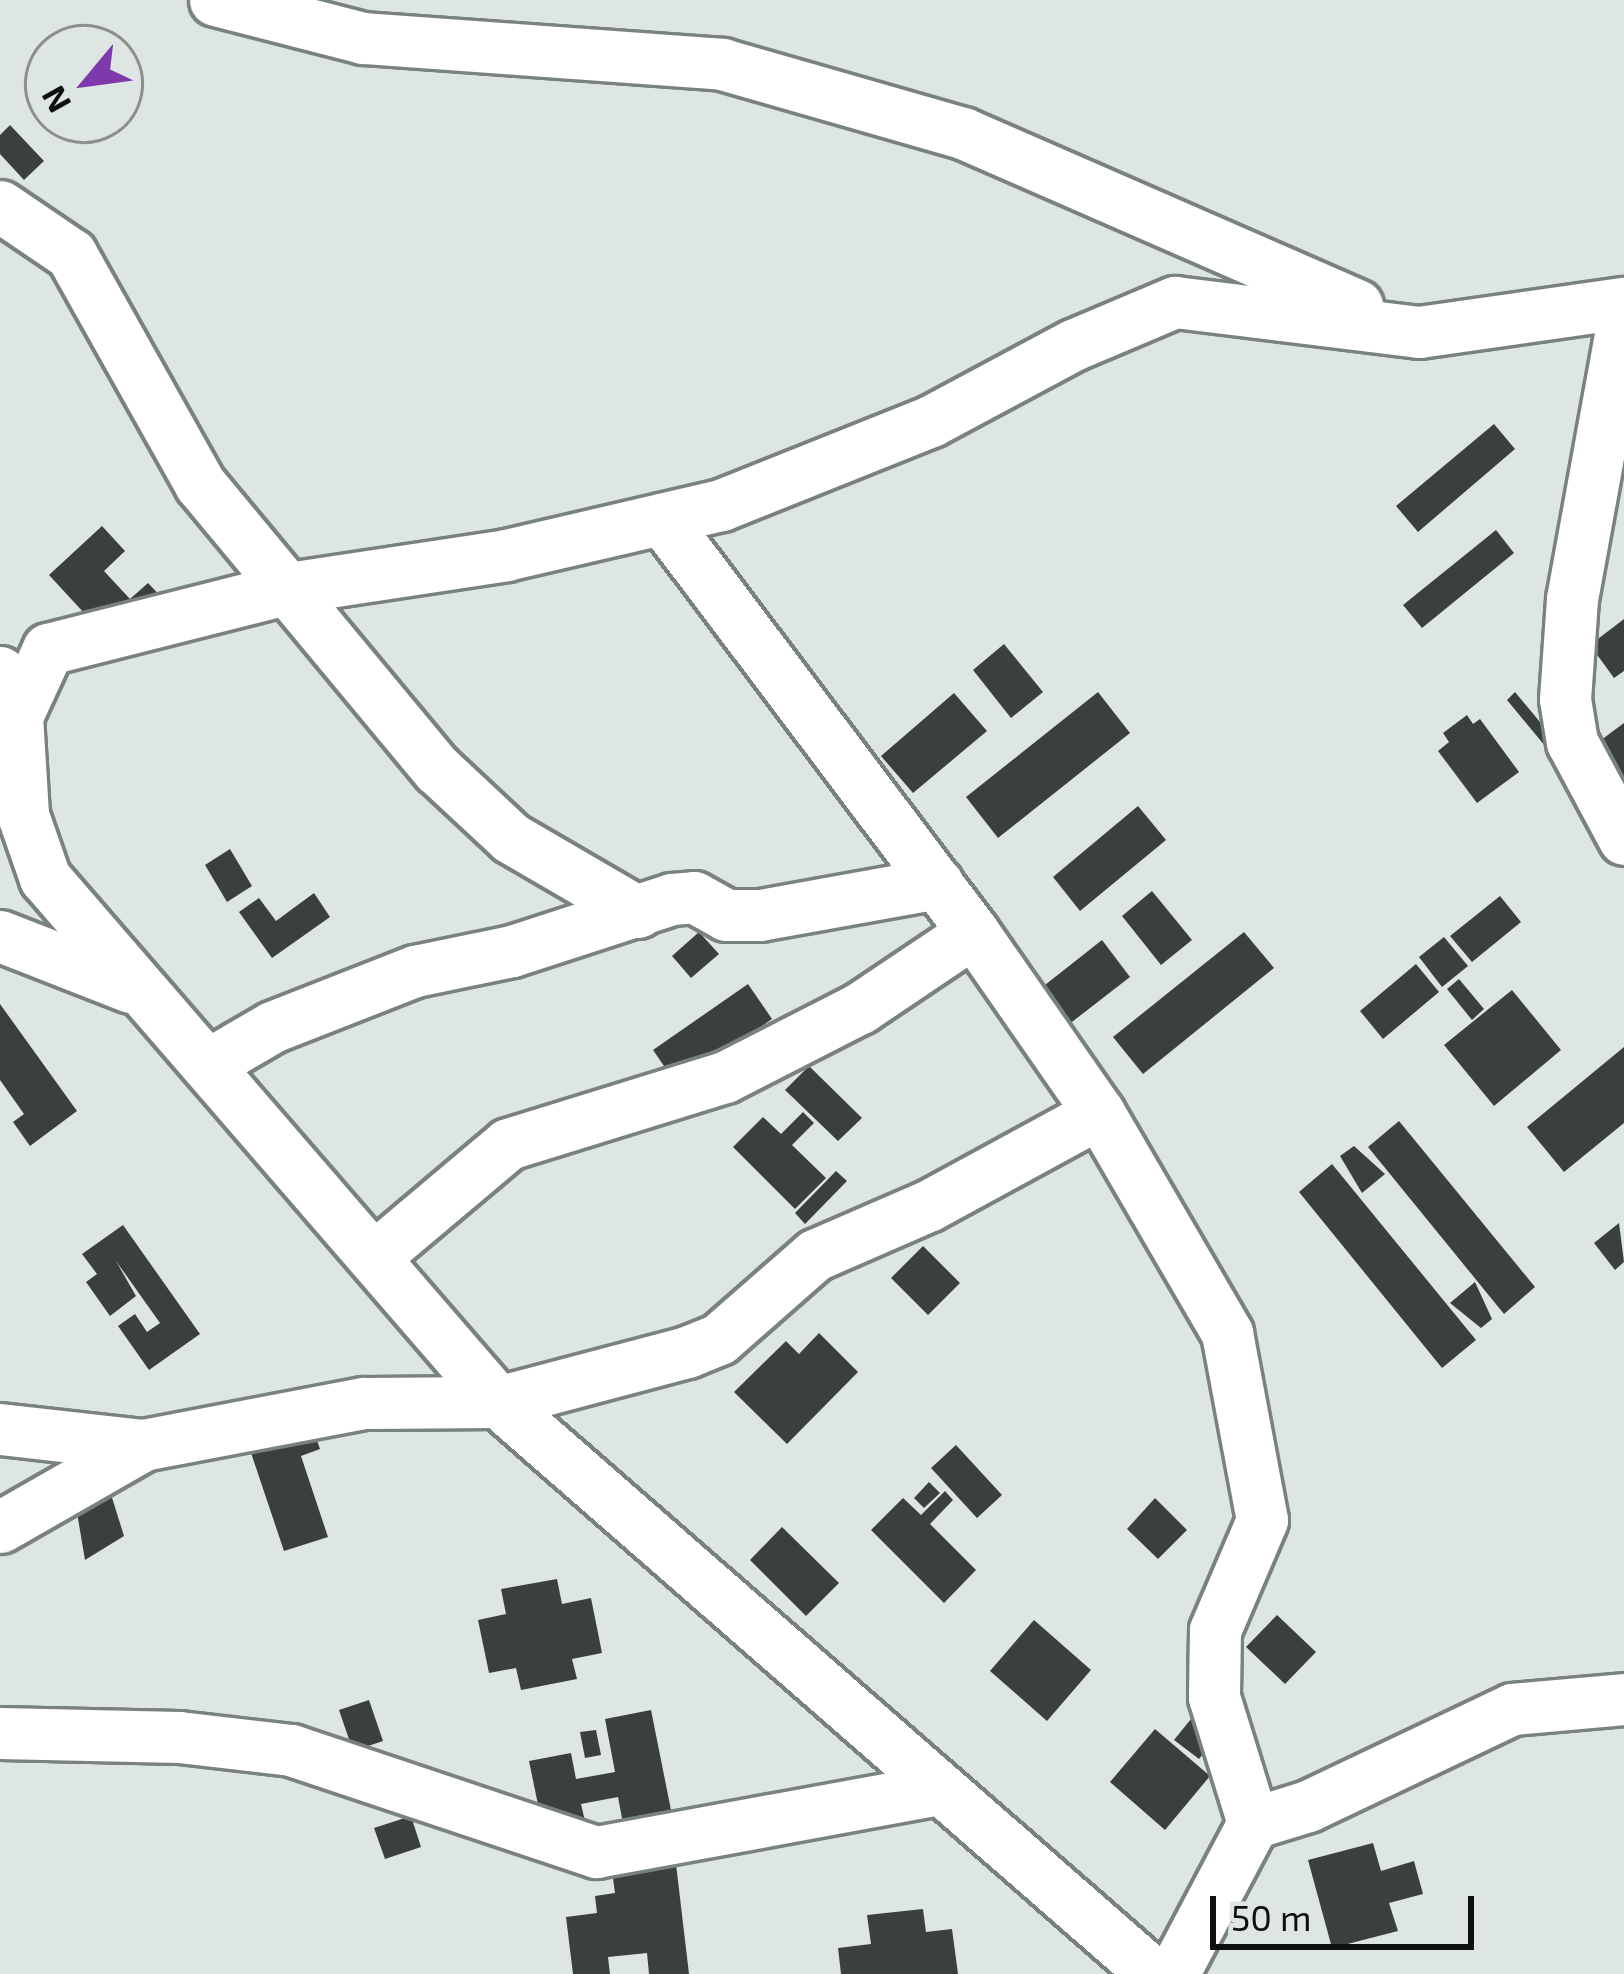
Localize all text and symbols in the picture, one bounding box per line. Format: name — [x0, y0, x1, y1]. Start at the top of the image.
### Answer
north arrow — [24, 24, 144, 144]
text: N — [32, 80, 78, 120]
scale bar — [1216, 1872, 1480, 1946]
text: 50 m — [1231, 1895, 1312, 1938]

